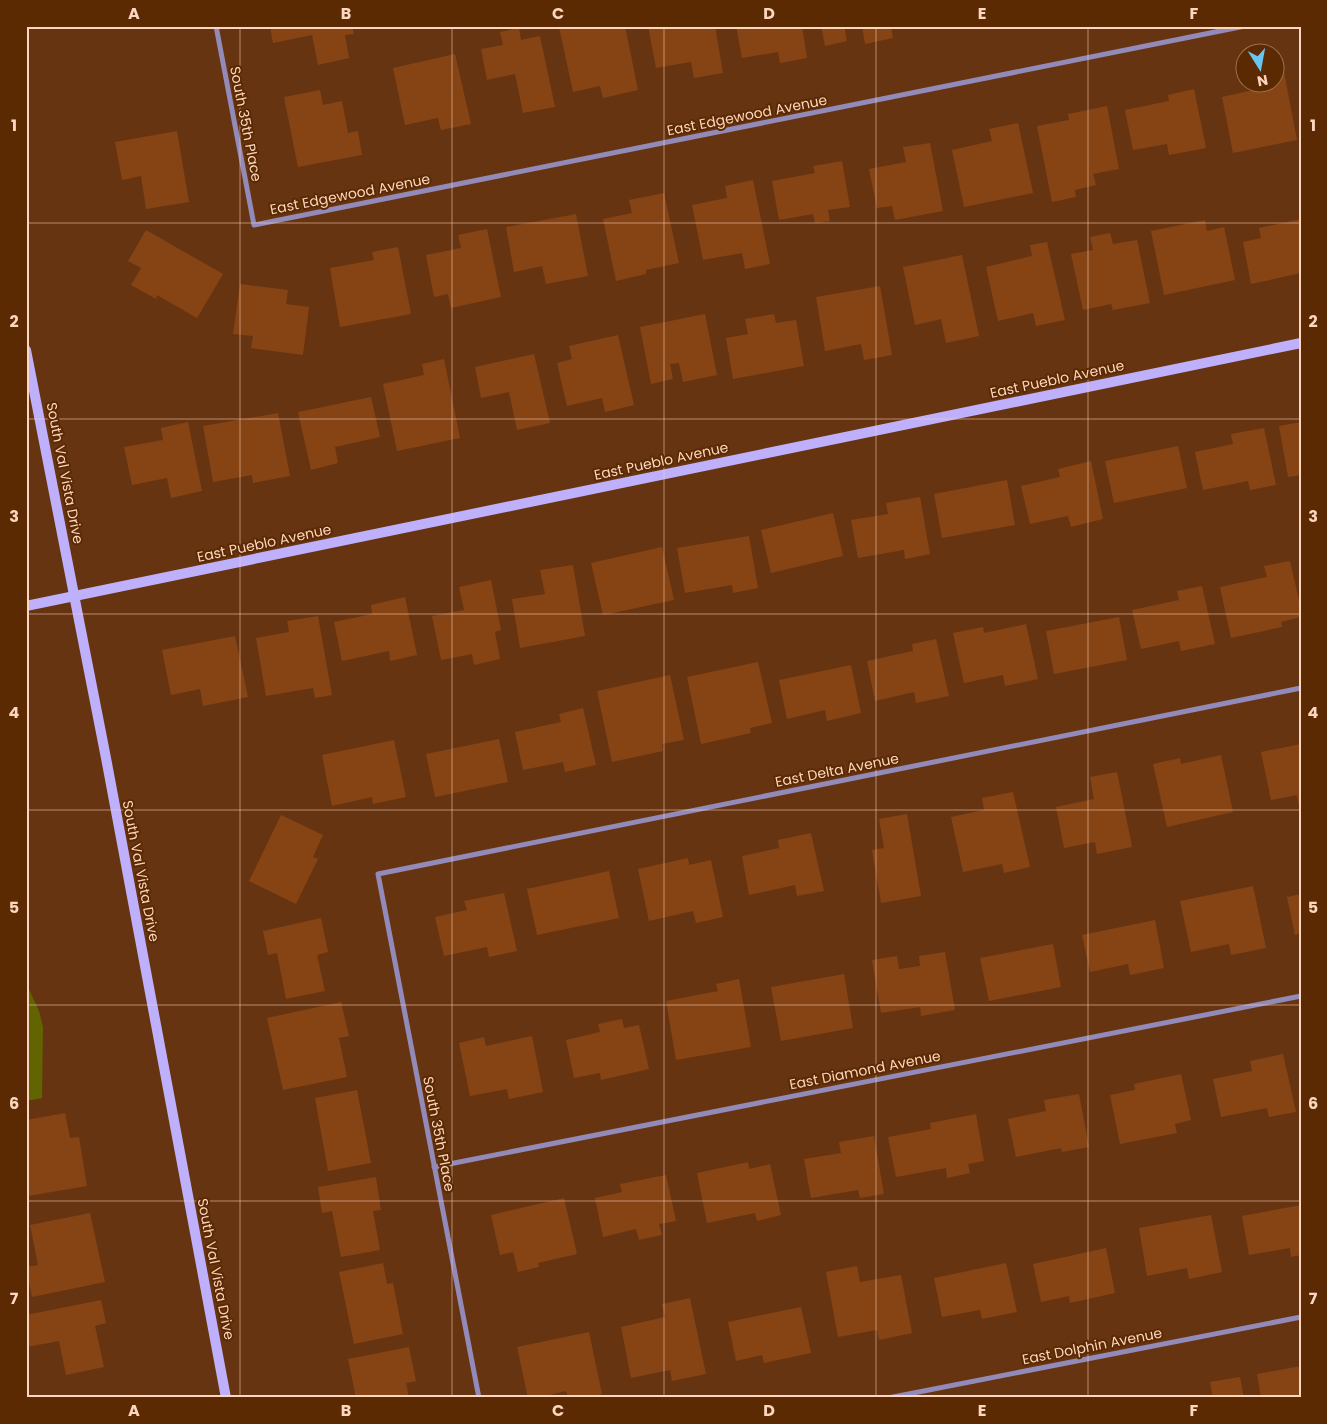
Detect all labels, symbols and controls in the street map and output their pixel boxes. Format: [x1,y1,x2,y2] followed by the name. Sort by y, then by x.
[128,2,140,25] text: A
[341,2,351,25] text: B
[552,2,564,25] text: C
[763,2,775,25] text: D
[978,2,986,25] text: E
[1190,2,1199,25] text: F
[1234,42,1284,92] north arrow
[225,65,267,184] street label: South 35th Place
[1255,70,1270,92] text: N
[665,90,829,140] street label: East Edgewood Avenue
[11,114,17,137] text: 1
[1310,114,1316,137] text: 1
[268,169,432,219] street label: East Edgewood Avenue
[9,310,19,333] text: 2
[1308,310,1318,333] text: 2
[988,355,1126,403] street label: East Pueblo Avenue
[41,401,89,546] street label: South Val Vista Drive
[592,437,730,485] street label: East Pueblo Avenue
[9,505,19,528] text: 3
[1308,505,1318,528] text: 3
[195,519,333,567] street label: East Pueblo Avenue
[9,701,20,724] text: 4
[1308,701,1319,724] text: 4
[773,748,901,792] street label: East Delta Avenue
[117,799,165,944] street label: South Val Vista Drive
[9,896,19,919] text: 5
[1308,896,1318,919] text: 5
[788,1045,943,1094] street label: East Diamond Avenue
[418,1075,460,1194] street label: South 35th Place
[9,1092,19,1115] text: 6
[1308,1092,1318,1115] text: 6
[192,1197,240,1342] street label: South Val Vista Drive
[10,1287,19,1310] text: 7
[1309,1287,1318,1310] text: 7
[1020,1323,1164,1369] street label: East Dolphin Avenue
[128,1399,140,1422] text: A
[341,1399,351,1422] text: B
[552,1399,564,1422] text: C
[763,1399,775,1422] text: D
[978,1399,986,1422] text: E
[1190,1399,1199,1422] text: F

